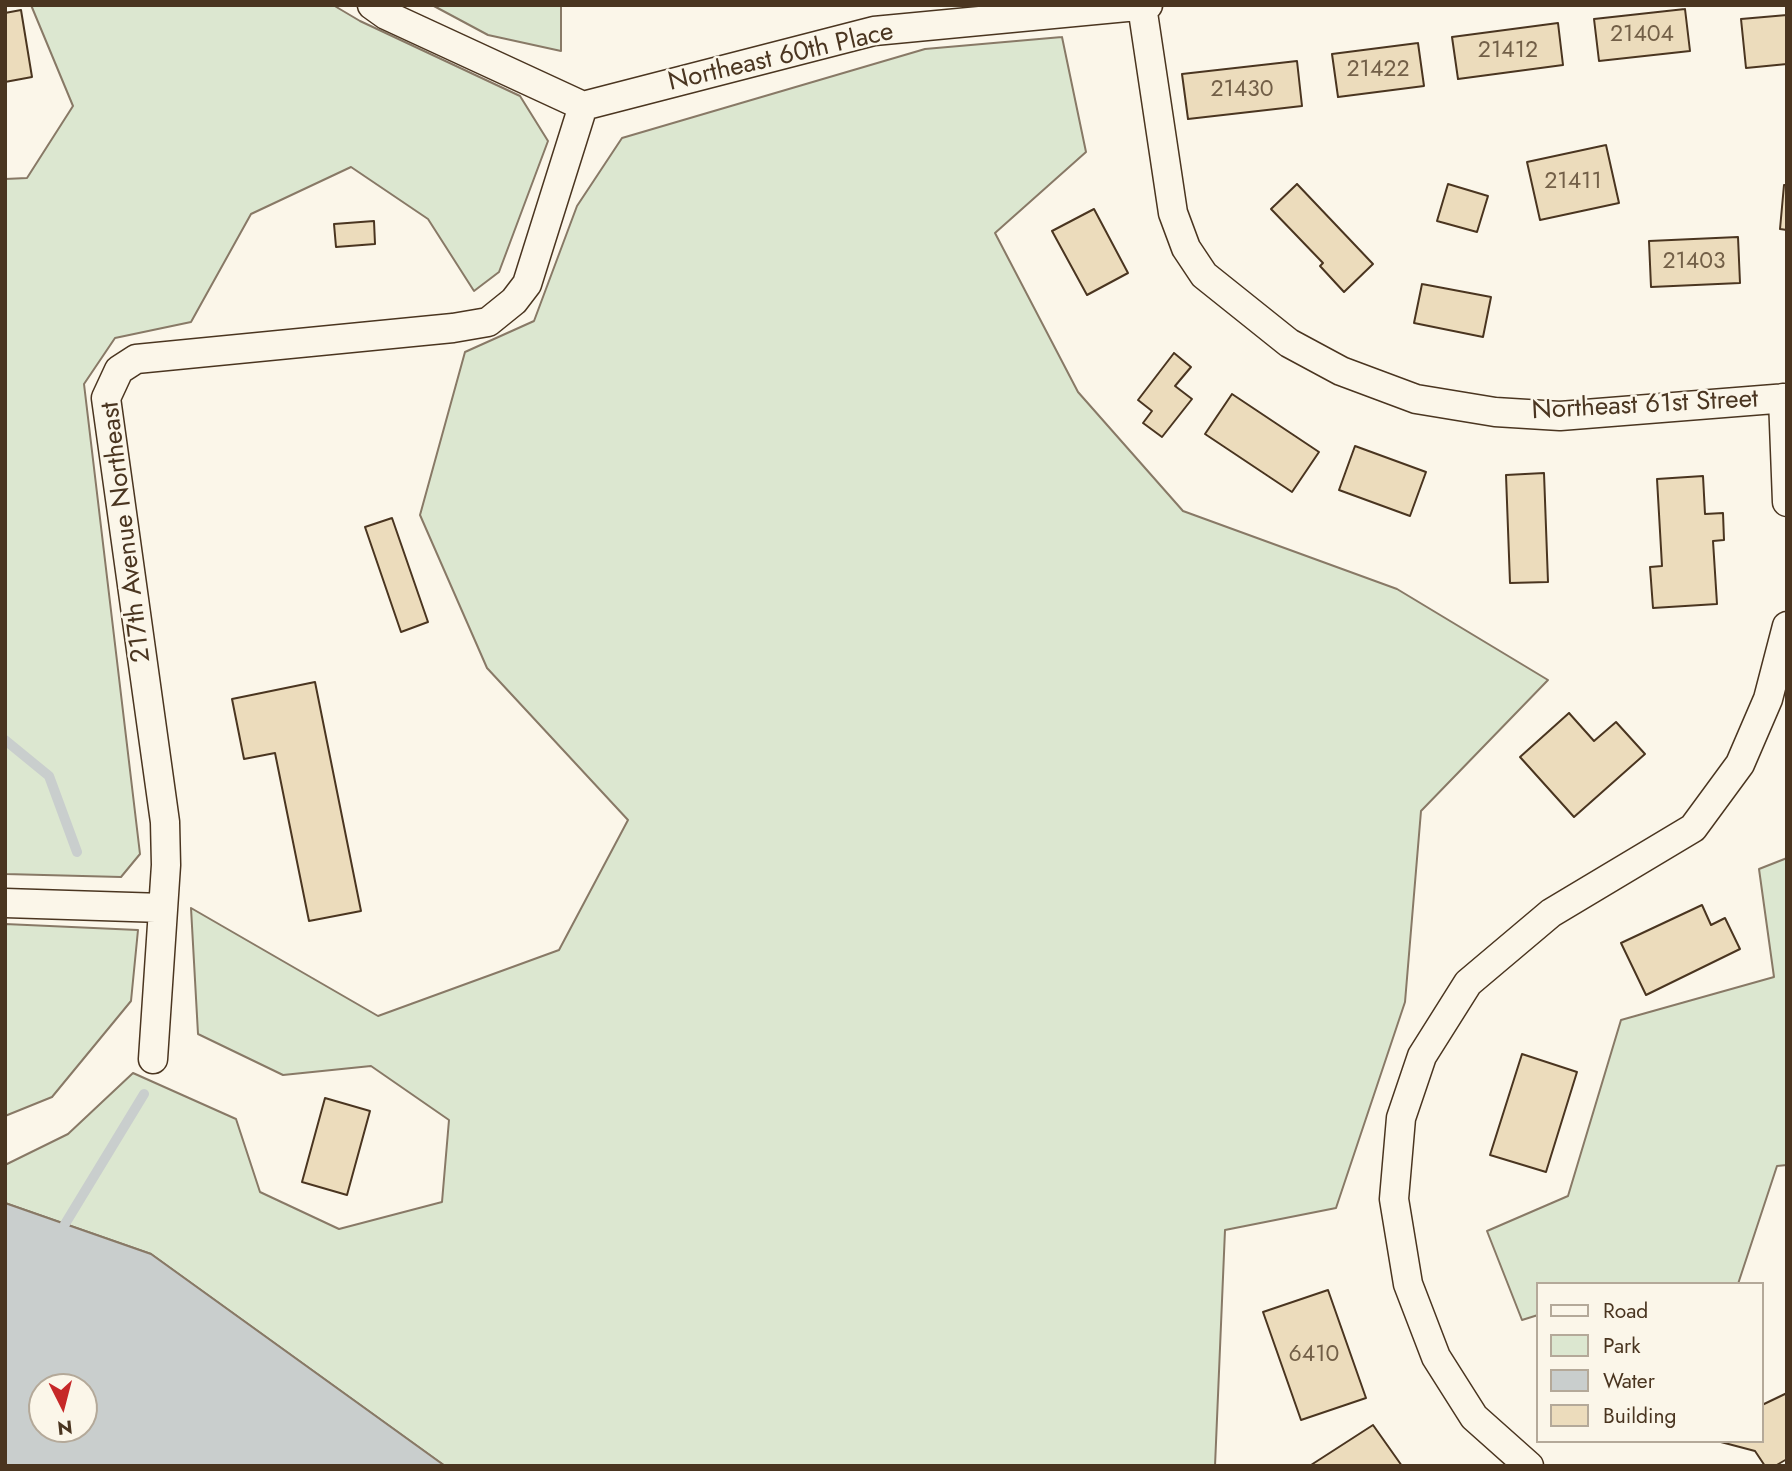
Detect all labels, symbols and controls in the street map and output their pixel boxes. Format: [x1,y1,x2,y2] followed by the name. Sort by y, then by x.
[665,17,897,99] street label: Northeast 60th Place
[1610,21,1674,49] house number: 21404
[1478,37,1538,65] house number: 21412
[1346,56,1410,84] house number: 21422
[1210,76,1274,104] house number: 21430
[1544,168,1602,196] house number: 21411
[1662,248,1726,276] house number: 21403
[1531,384,1759,428] street label: Northeast 61st Street
[96,400,158,664] street label: 217th Avenue Northeast
[1536,1282,1764,1443] legend
[1603,1296,1648,1326] text: Road
[1603,1331,1640,1361] text: Park
[1289,1341,1339,1369] house number: 6410
[1603,1366,1655,1396] text: Water
[28,1373,98,1443] north arrow
[1603,1401,1676,1431] text: Building
[56,1413,74,1442] text: N

